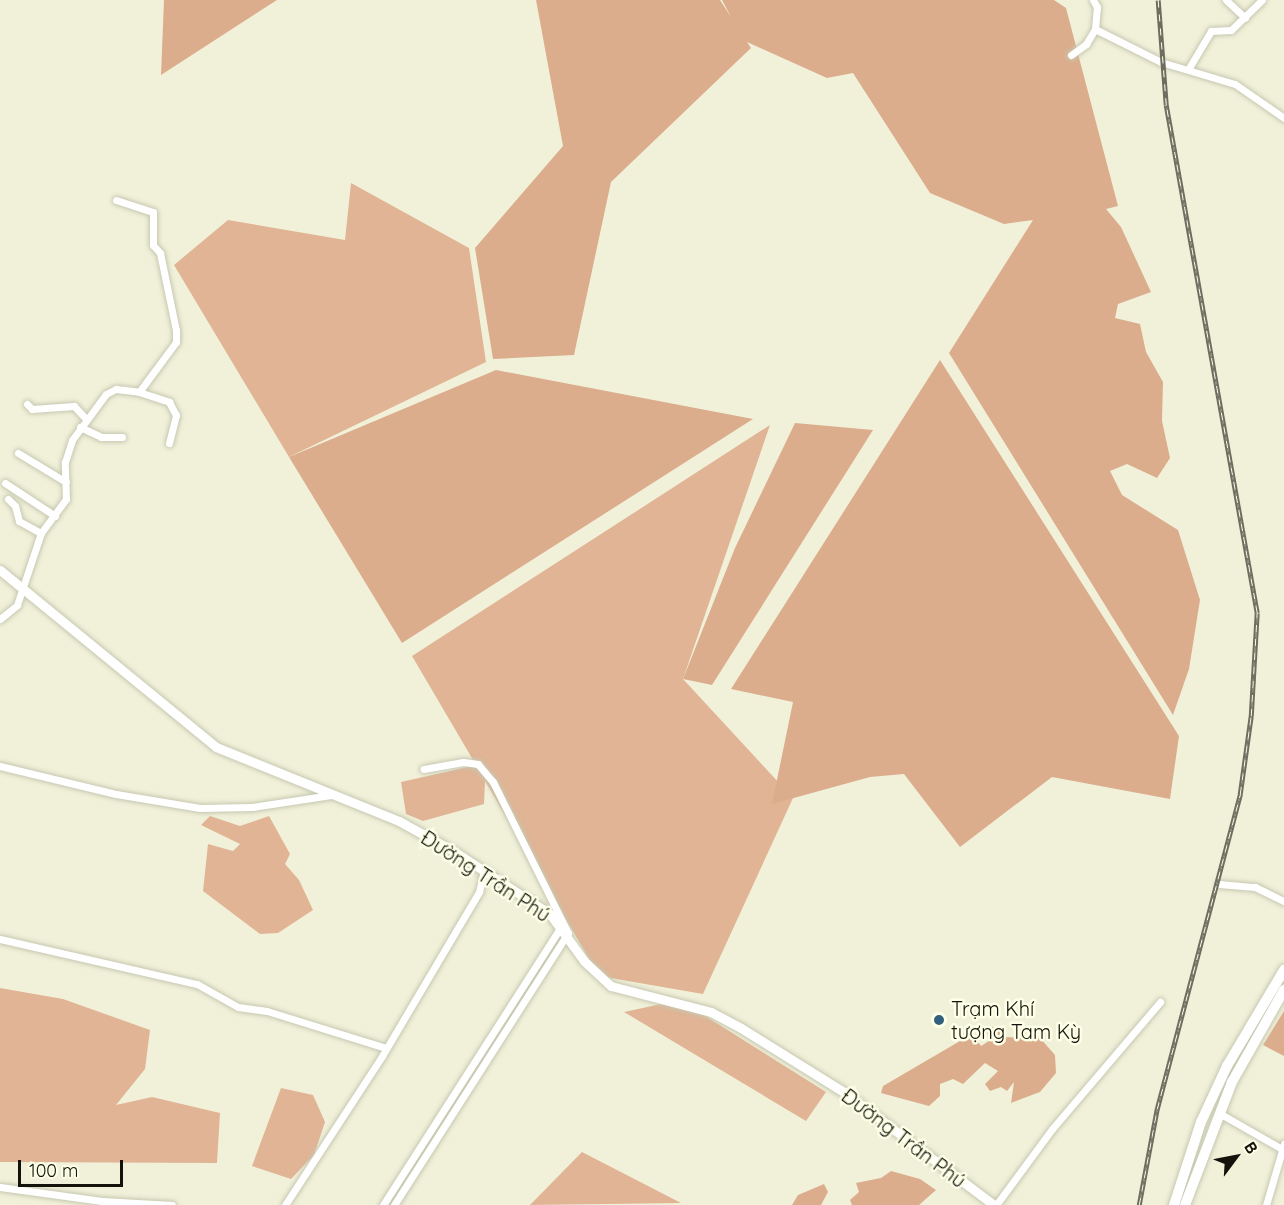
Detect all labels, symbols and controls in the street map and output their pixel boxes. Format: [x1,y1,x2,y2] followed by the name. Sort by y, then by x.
[417,825,555,927] street label: Đường Trần Phú
[951,996,1081,1043] place label: Trạm Khí tượng Tam Kỳ
[932,1013,946,1027] marker: Trạm Khí tượng Tam Kỳ
[837,1083,971,1193] street label: Đường Trần Phú
[1206,1127,1266,1187] north arrow
[1240,1138,1263,1157] text: B
[21,1148,126,1186] scale bar
[29,1159,78,1182] text: 100 m

